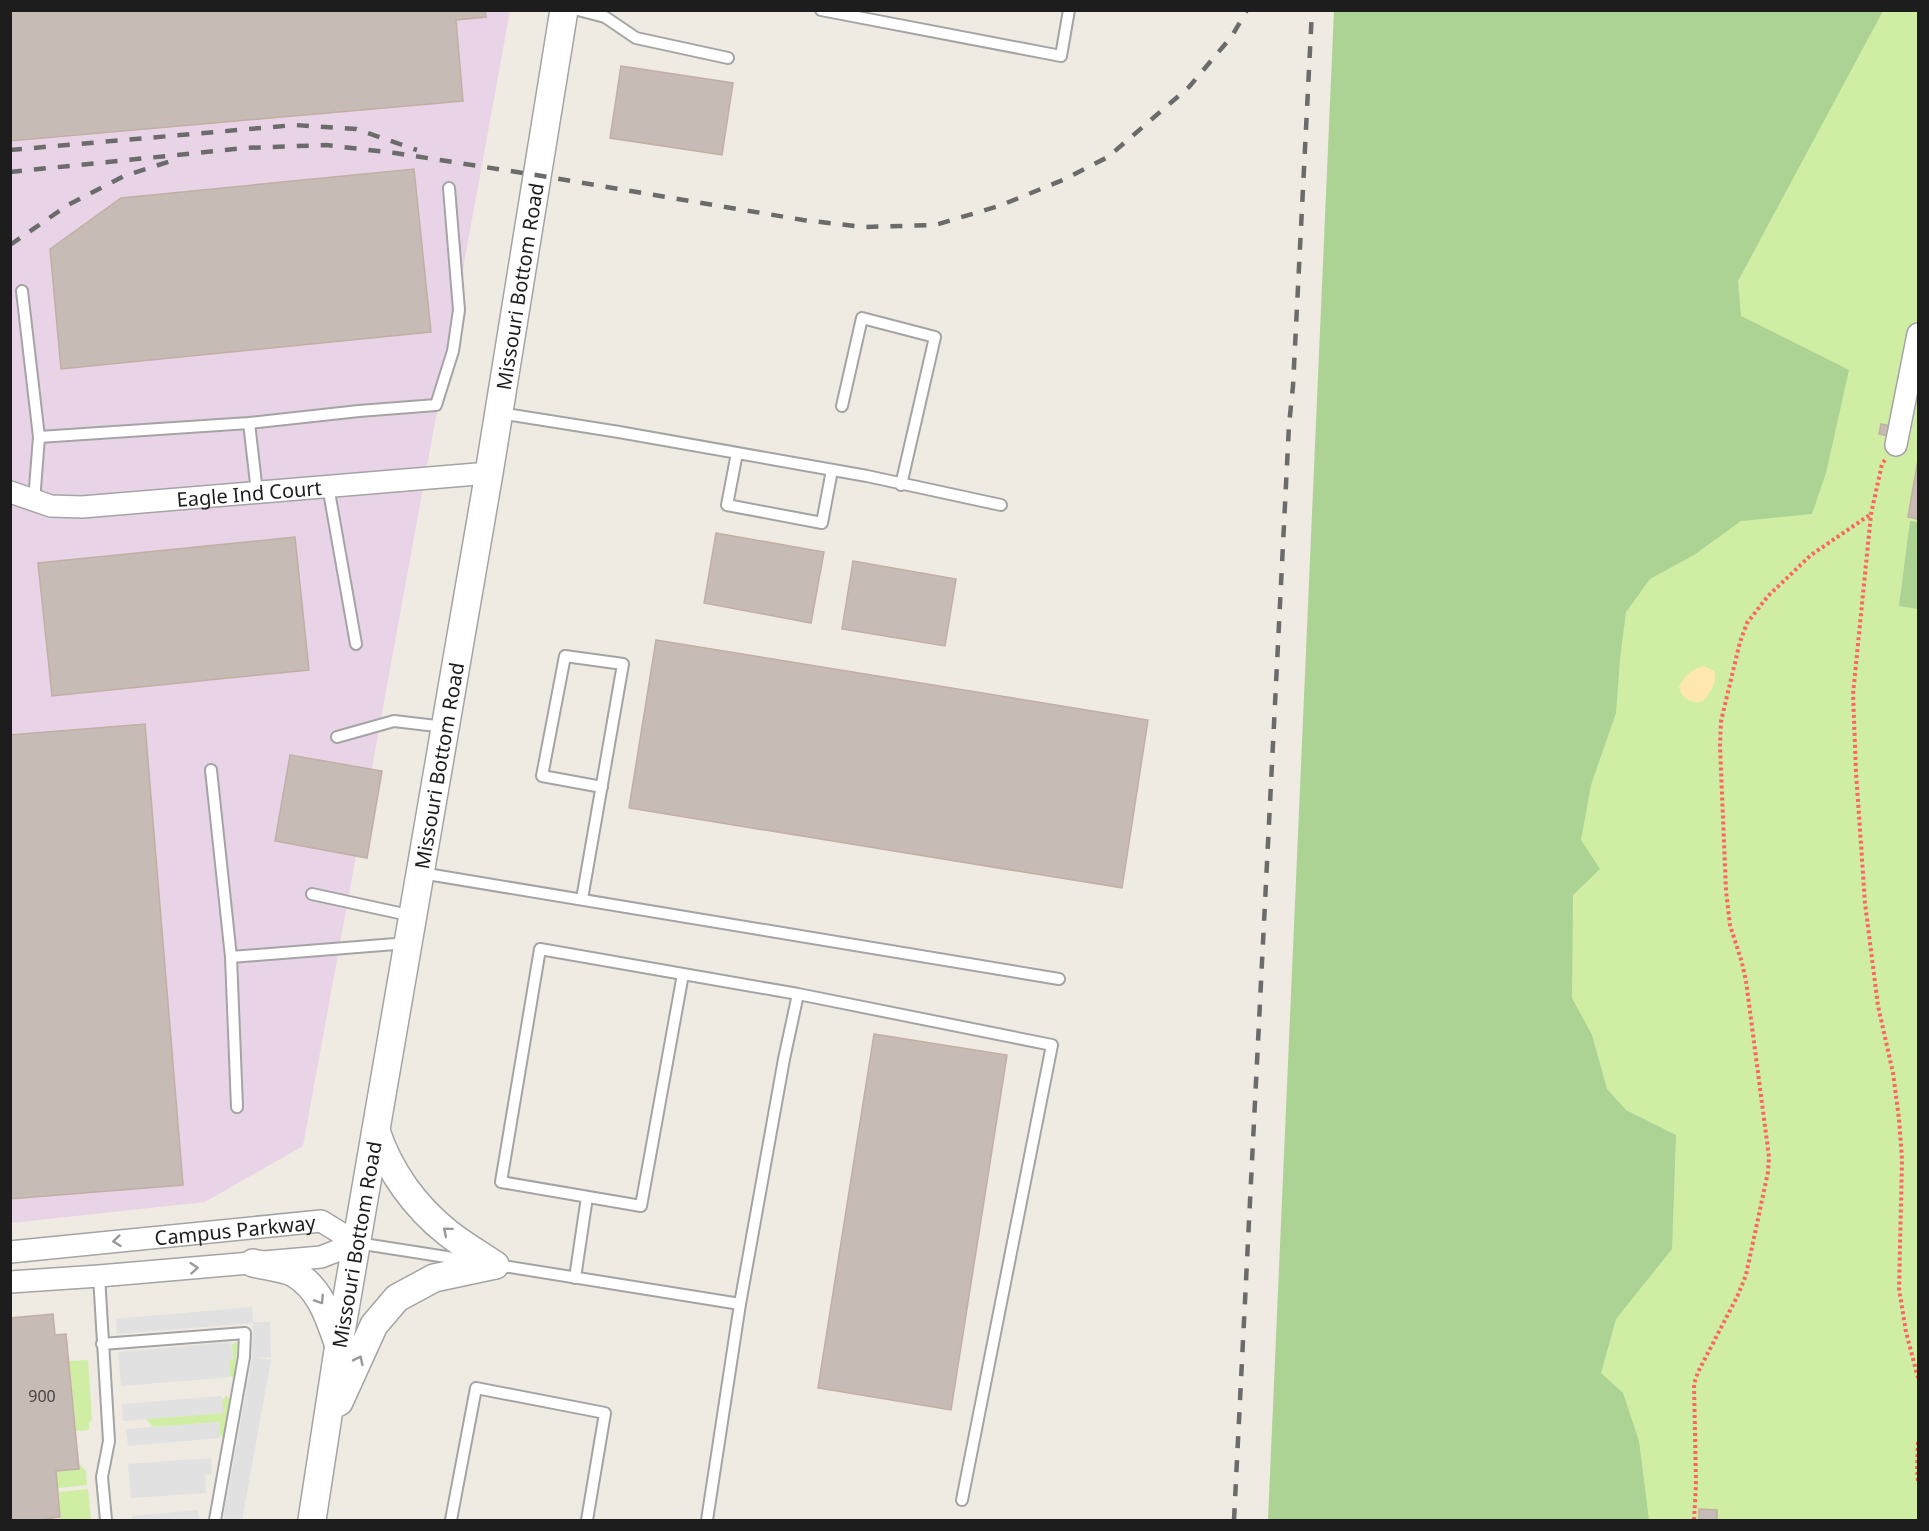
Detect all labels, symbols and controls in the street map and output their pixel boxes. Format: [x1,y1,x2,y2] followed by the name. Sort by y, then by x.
[489,181,549,392] street label: Missouri Bottom Road
[175,474,323,513] street label: Eagle Ind Court
[408,660,470,871] street label: Missouri Bottom Road
[325,1139,387,1350] street label: Missouri Bottom Road
[153,1208,317,1251] street label: Campus Parkway
[443,1228,454,1239] one-way arrow
[112,1234,121,1247] one-way arrow
[190,1262,199,1275] one-way arrow
[313,1293,324,1304] one-way arrow
[351,1356,363,1367] one-way arrow
[28,1385,56,1407] house number: 900

